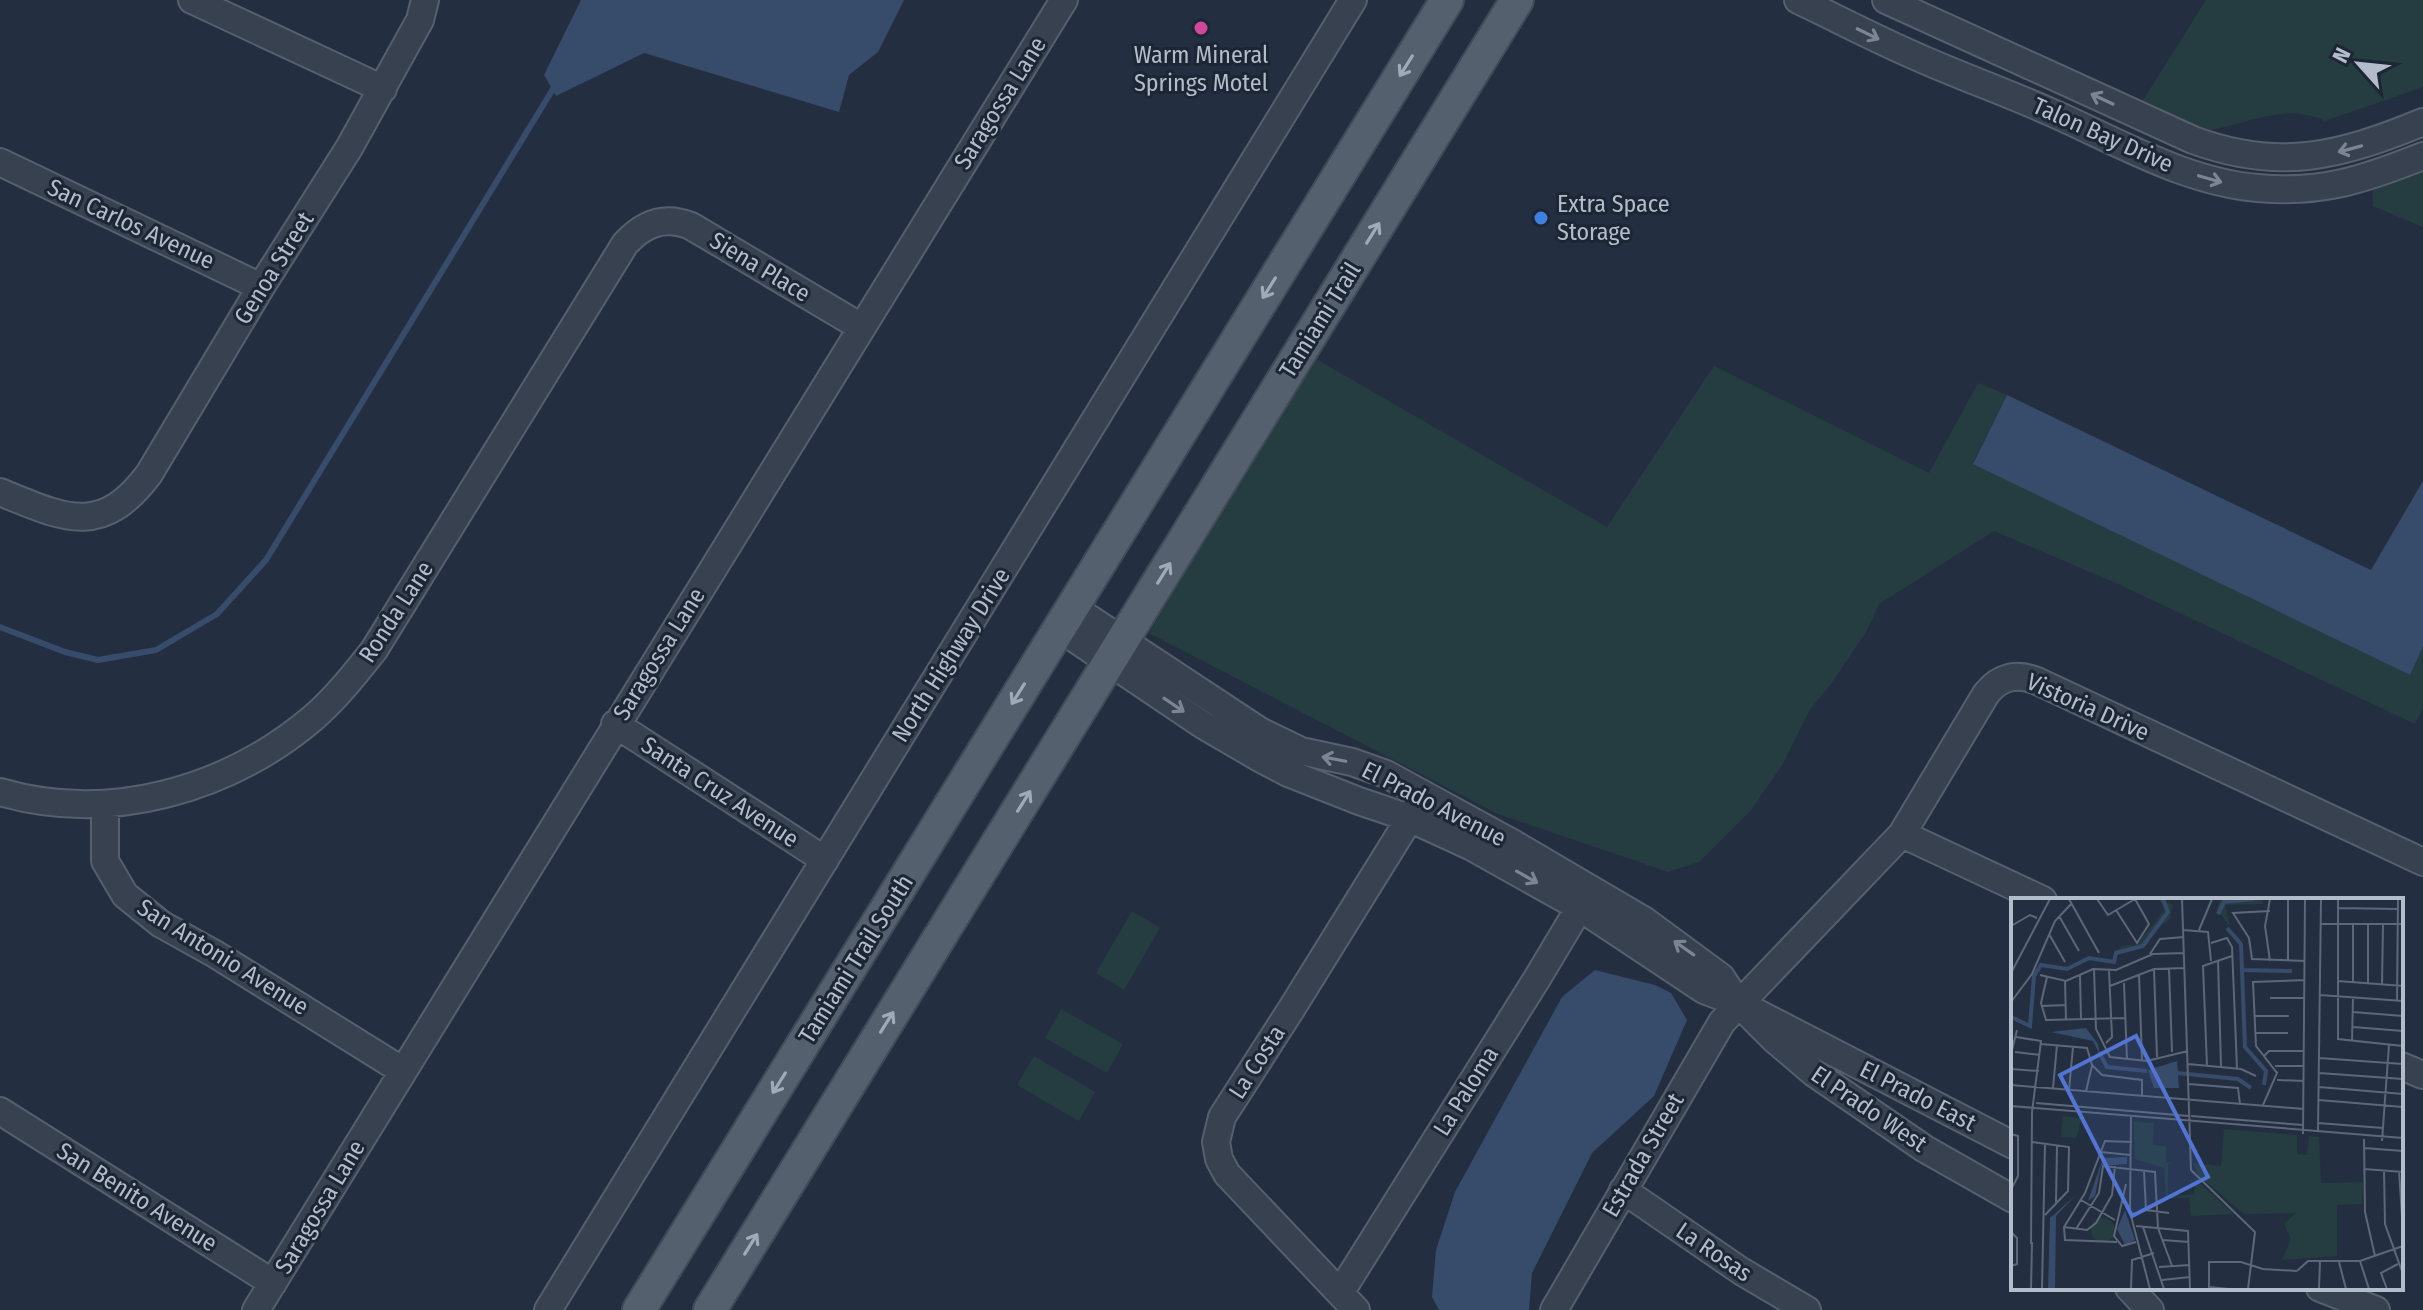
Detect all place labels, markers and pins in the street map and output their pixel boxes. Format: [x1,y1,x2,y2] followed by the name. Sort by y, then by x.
[1192,19,1210,37] marker: Warm Mineral Springs Motel
[1134,41,1268,97] place label: Warm Mineral Springs Motel
[1557,190,1670,246] place label: Extra Space Storage
[1532,209,1550,227] marker: Extra Space Storage

